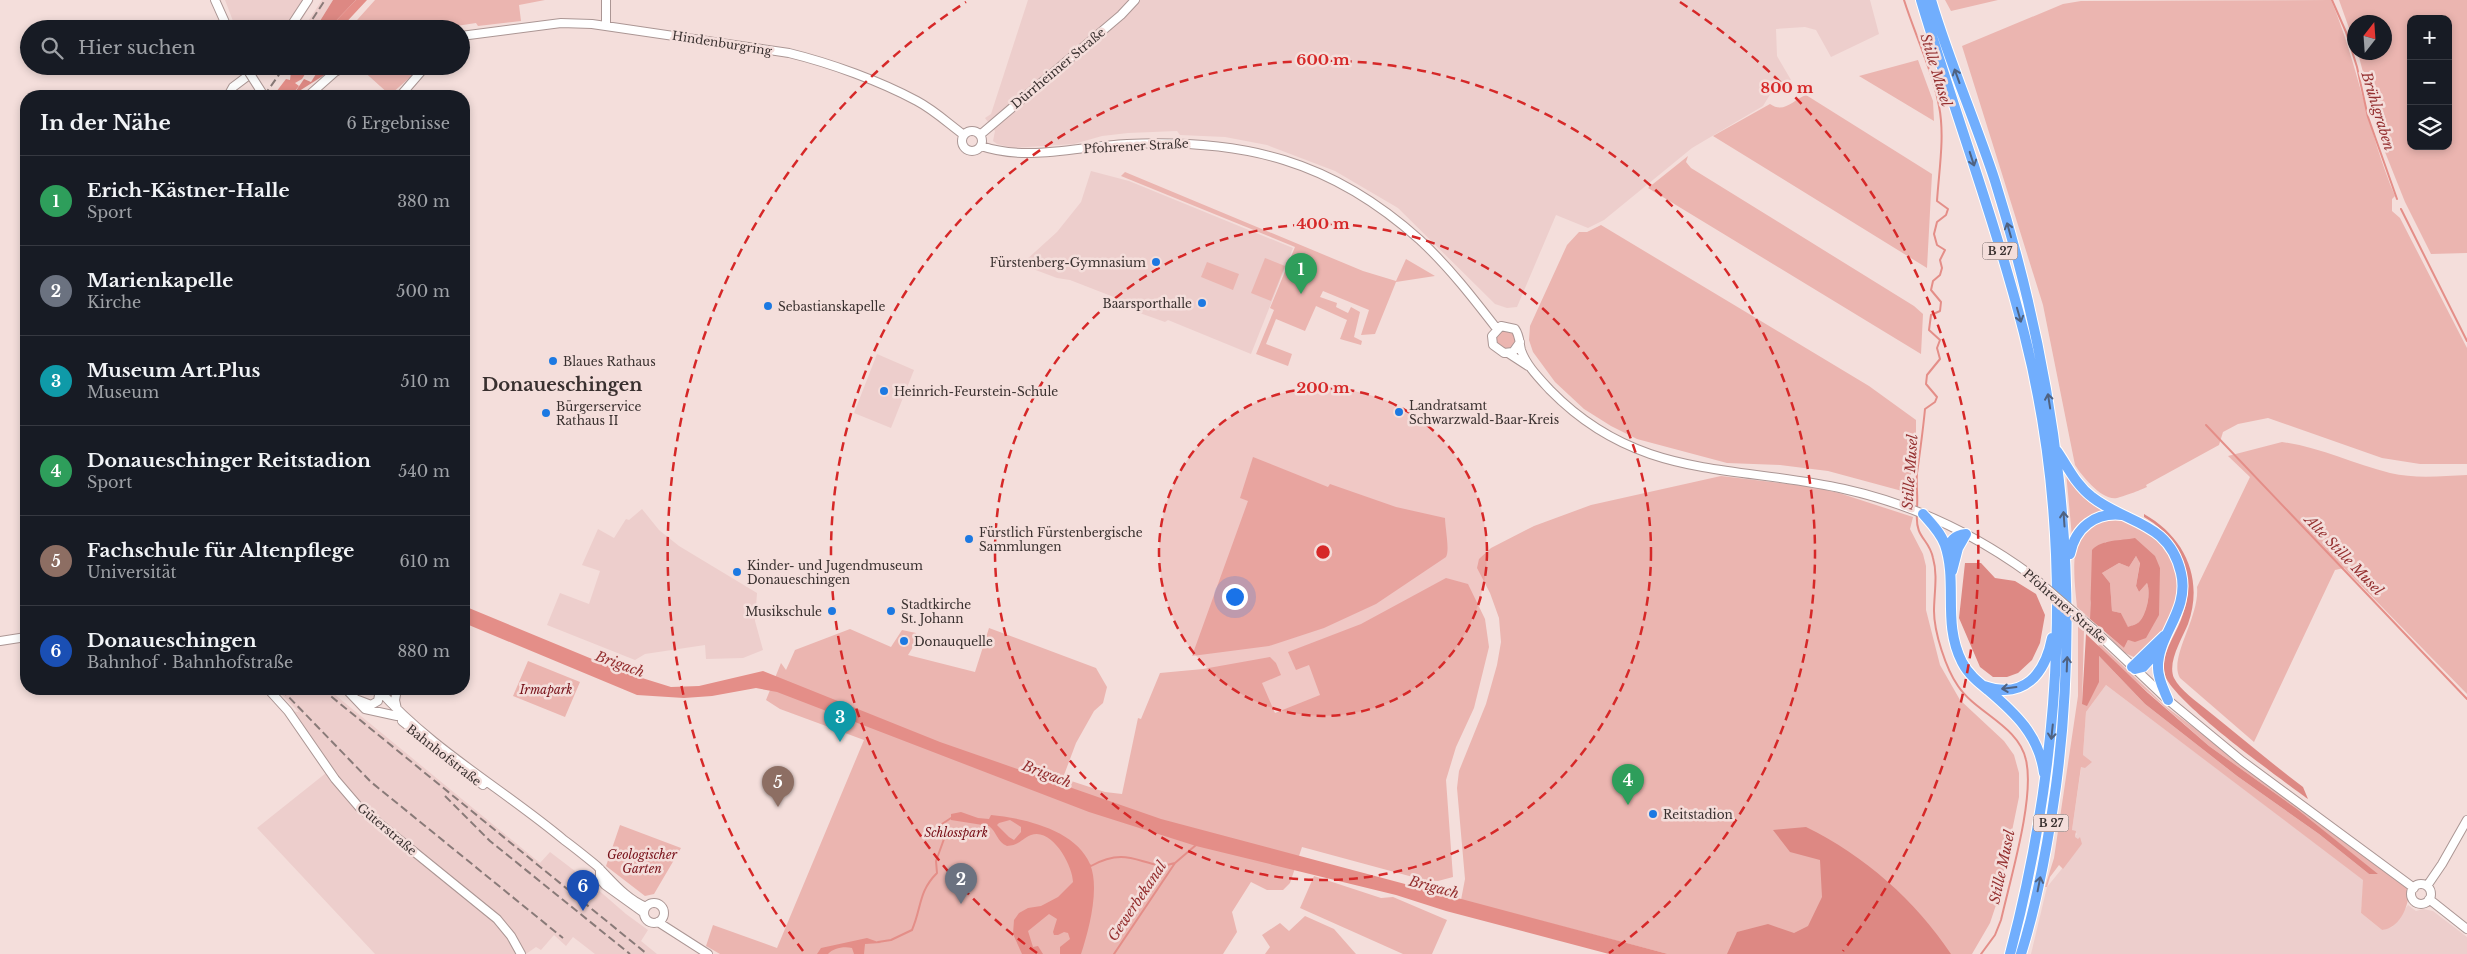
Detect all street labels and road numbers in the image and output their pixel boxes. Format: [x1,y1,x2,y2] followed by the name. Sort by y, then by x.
[1008,24,1108,112] street label: Dürrheimer Straße
[671,28,774,58] street label: Hindenburgring
[1083,136,1189,156] street label: Pfohrener Straße
[1982,242,2018,260] road number: B 27
[2020,566,2110,646] street label: Pfohrener Straße
[404,721,485,789] street label: Bahnhofstraße
[354,800,420,858] street label: Güterstraße
[2034,814,2068,831] road number: B 27

